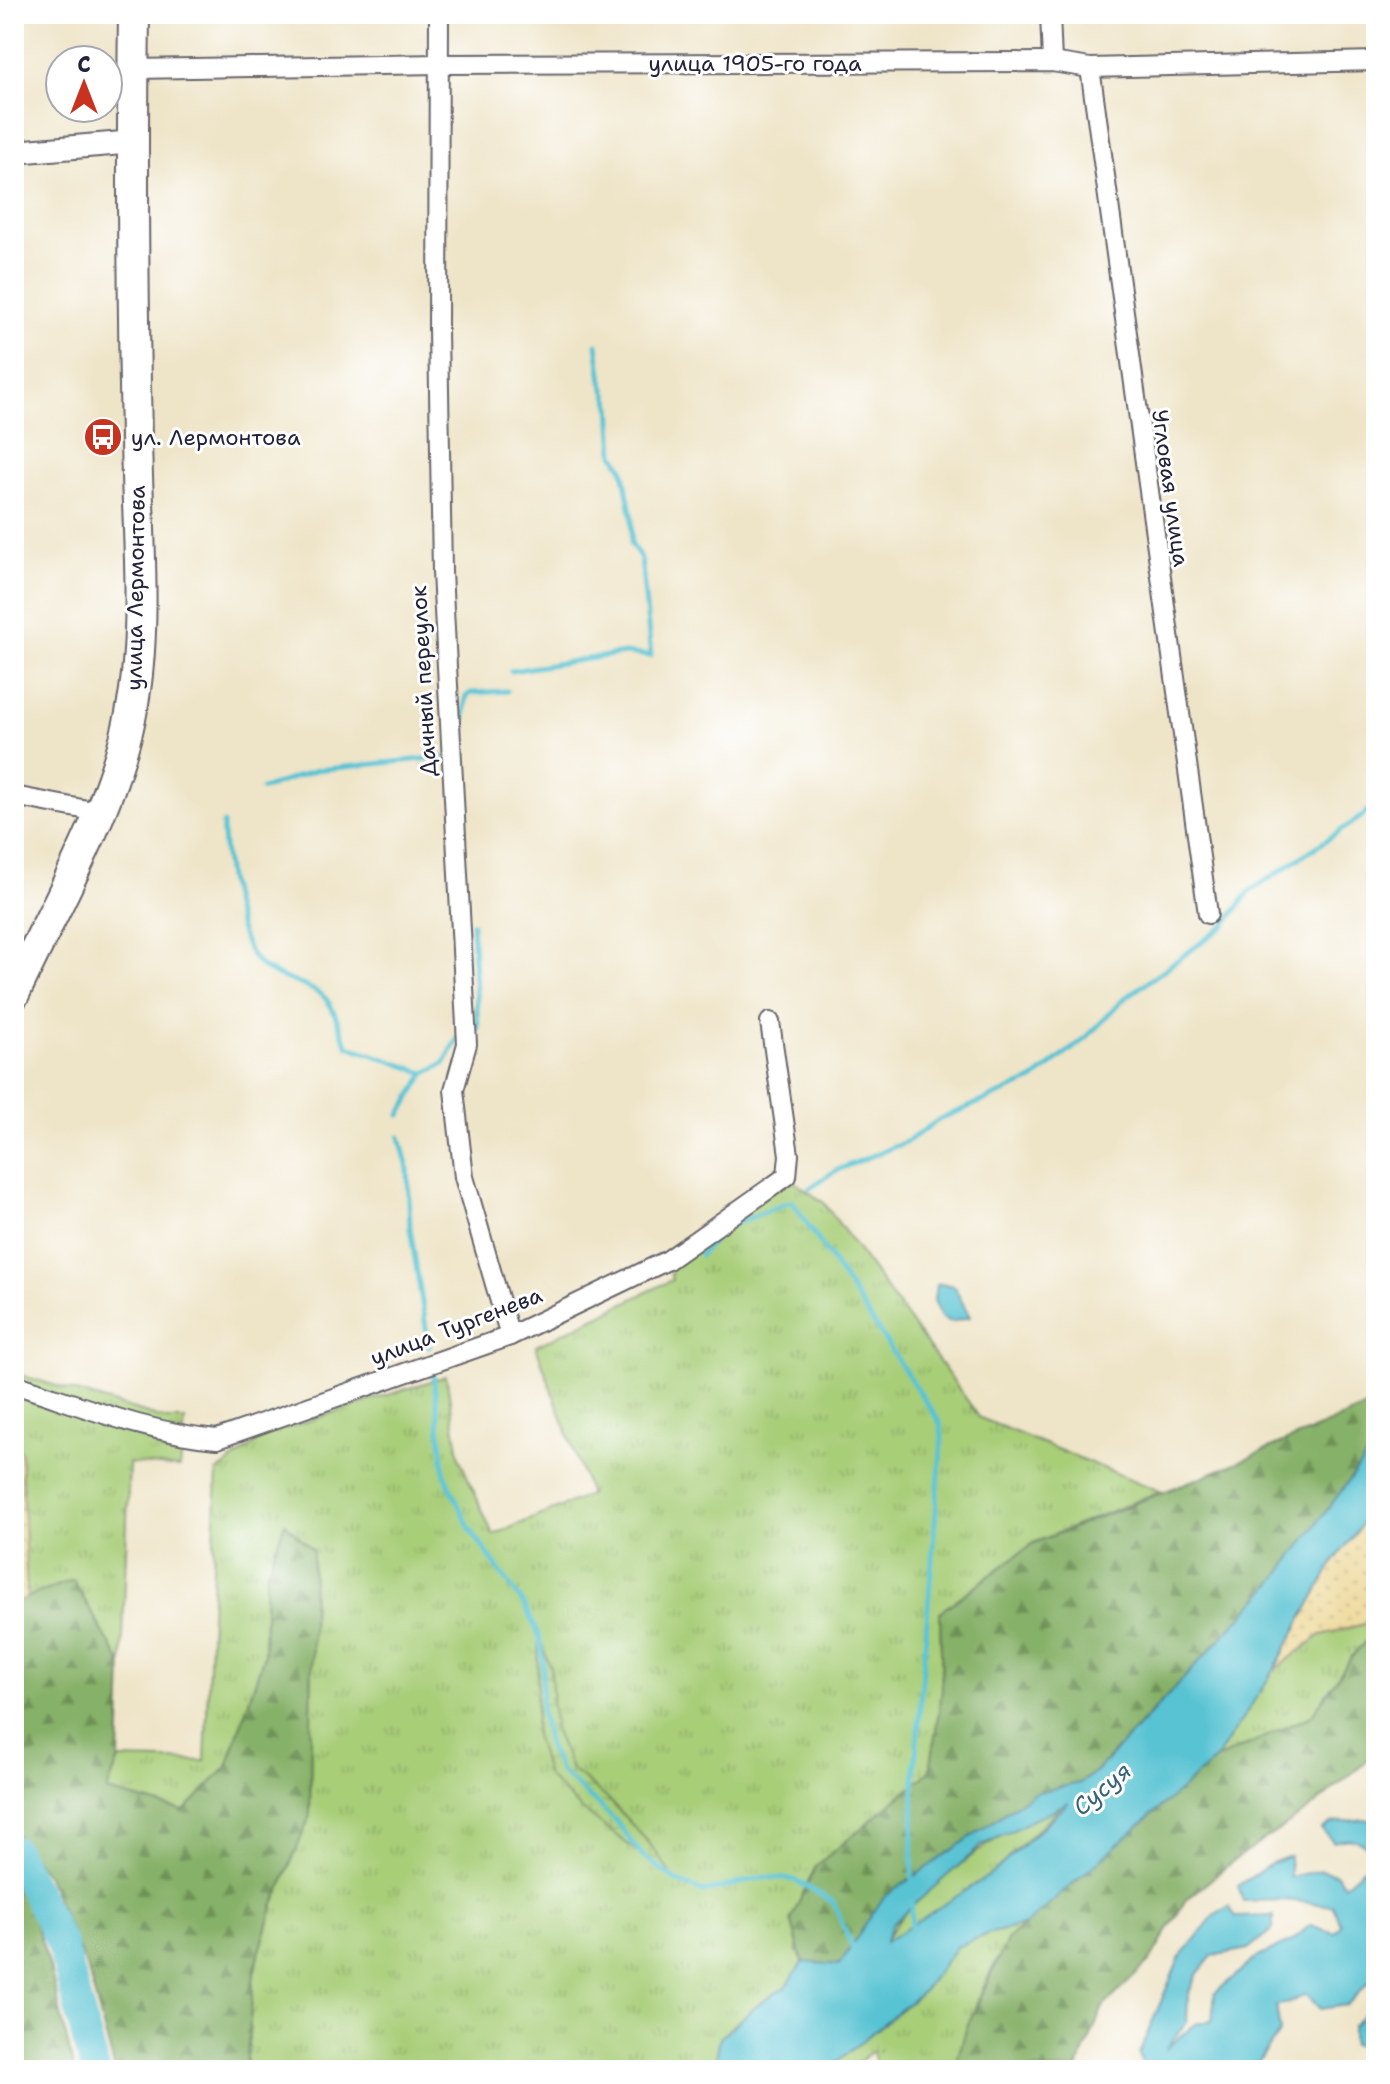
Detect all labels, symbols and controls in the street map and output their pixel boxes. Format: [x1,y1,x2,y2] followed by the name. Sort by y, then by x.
[44,44,124,124] north arrow
[648,49,862,78] street label: улица 1905-го года
[77,50,91,79] text: С
[1145,408,1196,569] street label: Угловая улица
[82,416,124,458] bus stop icon: ул. Лермонтова
[131,423,301,452] place label: ул. Лермонтова
[119,485,152,691] street label: улица Лермонтова
[404,584,443,777] street label: Дачный переулок
[366,1280,547,1373] street label: улица Тургенева
[1066,1755,1138,1823] water label: Сусуя

